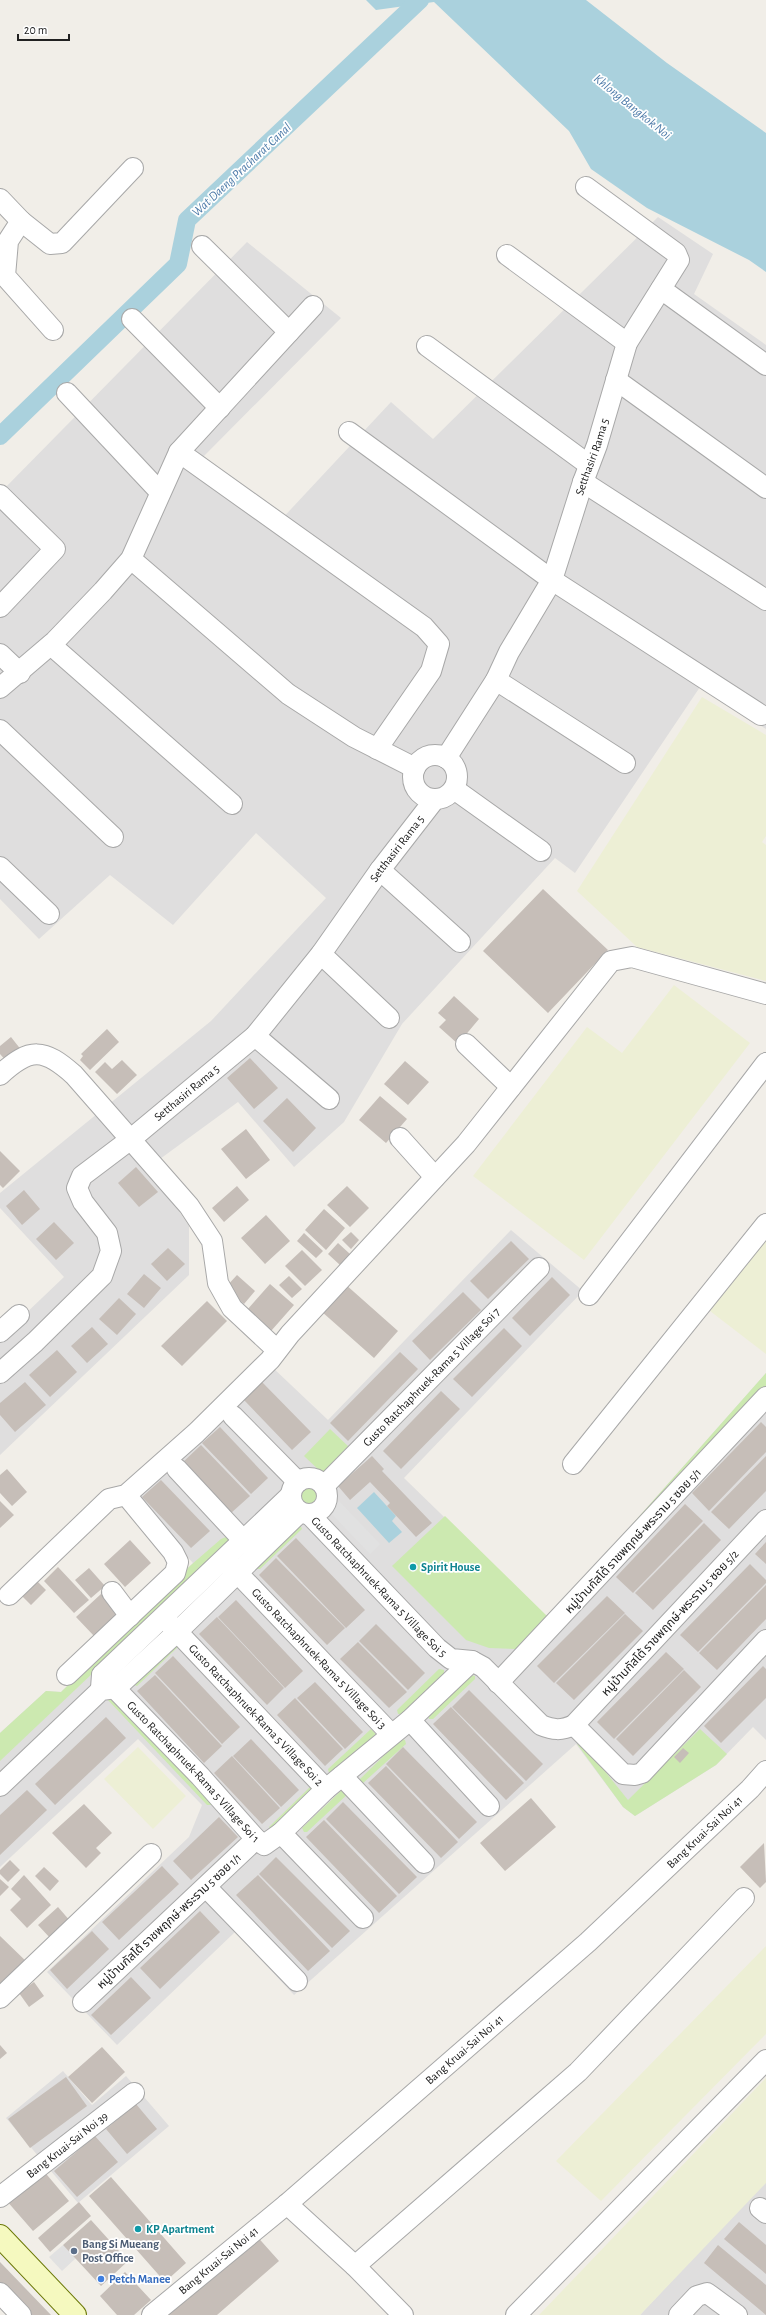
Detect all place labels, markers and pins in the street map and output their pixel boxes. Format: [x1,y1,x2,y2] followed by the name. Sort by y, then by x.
[421,1561,480,1573] place label: Spirit House
[408,1562,418,1572] marker: Spirit House
[146,2223,214,2235] place label: KP Apartment
[133,2224,143,2234] marker: KP Apartment
[82,2238,160,2264] place label: Bang Si Mueang Post Office
[69,2246,79,2256] marker: Bang Si Mueang Post Office
[109,2273,171,2285] place label: Petch Manee
[96,2274,106,2284] marker: Petch Manee

